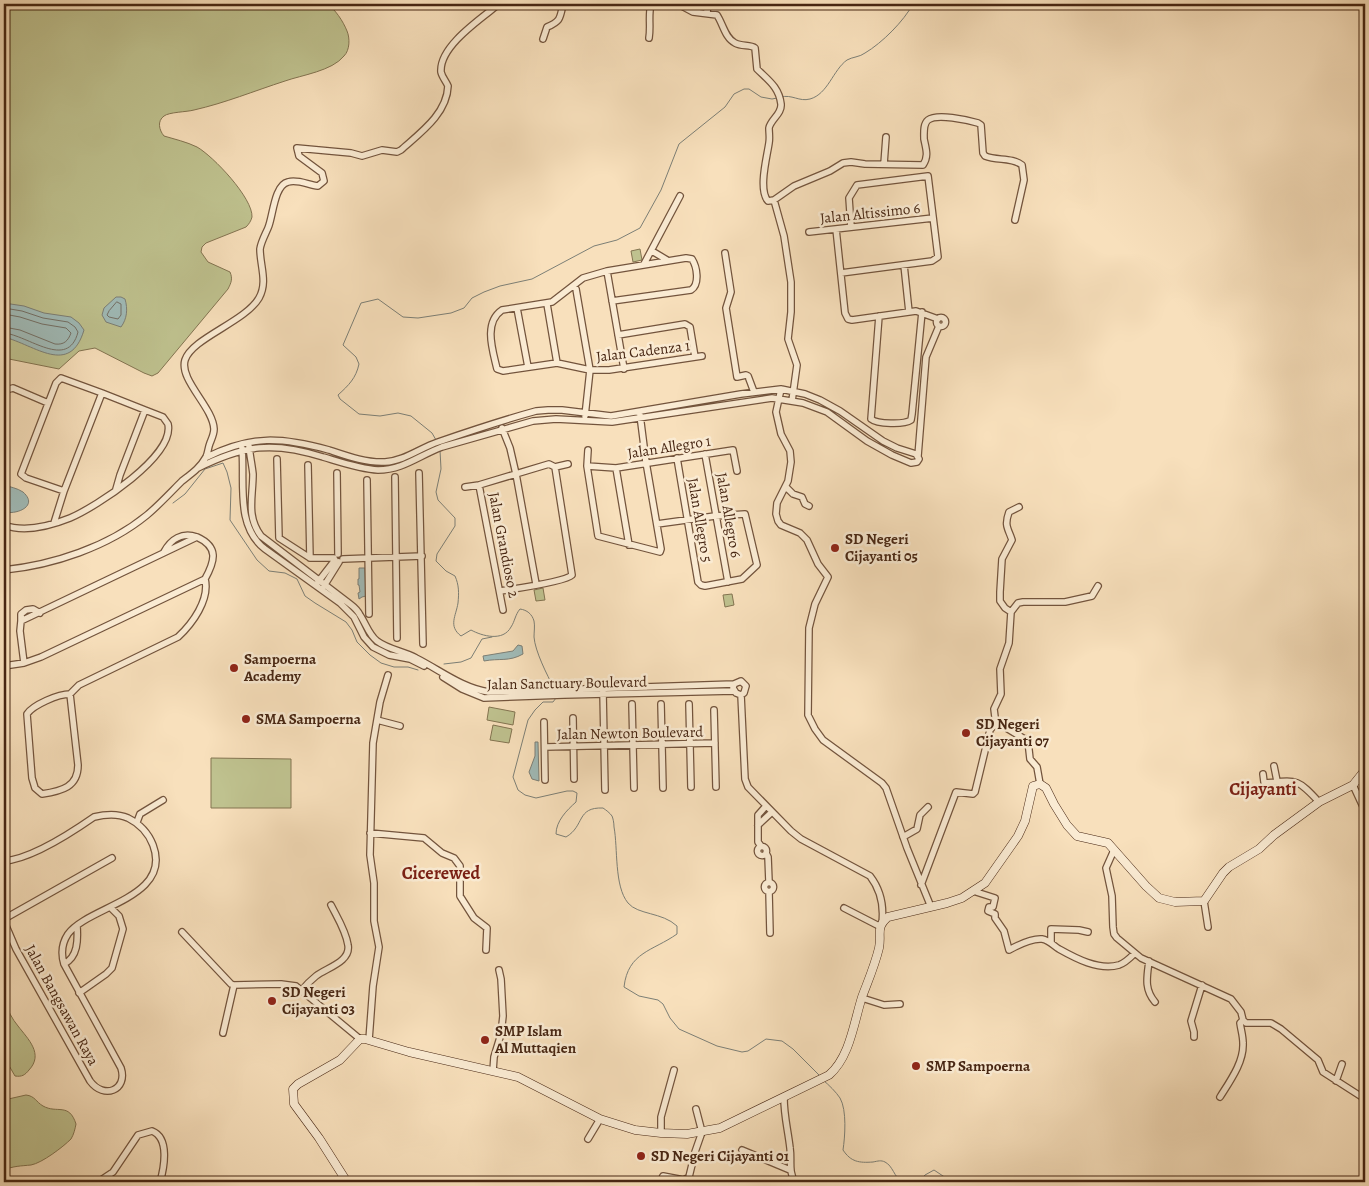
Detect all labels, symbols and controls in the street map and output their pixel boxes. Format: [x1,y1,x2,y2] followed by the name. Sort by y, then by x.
[819,198,921,228] street label: Jalan Altissimo 6
[595,335,691,367] street label: Jalan Cadenza 1
[626,431,712,463] street label: Jalan Allegro 1
[712,471,746,559] street label: Jalan Allegro 6
[683,476,717,564] street label: Jalan Allegro 5
[484,490,524,600] street label: Jalan Grandioso 2
[845,529,918,566] place label: SD Negeri Cijayanti 05
[829,542,841,554] marker: SD Negeri Cijayanti 05
[243,649,317,686] place label: Sampoerna Academy
[228,662,240,674] marker: Sampoerna Academy
[487,672,648,694] street label: Jalan Sanctuary Boulevard
[256,709,362,729] place label: SMA Sampoerna
[240,713,252,725] marker: SMA Sampoerna
[976,714,1049,751] place label: SD Negeri Cijayanti 07
[557,722,704,744] street label: Jalan Newton Boulevard
[960,727,972,739] marker: SD Negeri Cijayanti 07
[1229,777,1297,801] district label: Cijayanti
[402,861,481,885] district label: Cicerewed
[20,941,104,1069] street label: Jalan Bangsawan Raya
[282,982,355,1019] place label: SD Negeri Cijayanti 03
[266,995,278,1007] marker: SD Negeri Cijayanti 03
[494,1021,577,1058] place label: SMP Islam Al Muttaqien
[479,1034,491,1046] marker: SMP Islam Al Muttaqien
[926,1056,1031,1076] place label: SMP Sampoerna
[910,1060,922,1072] marker: SMP Sampoerna
[651,1146,790,1166] place label: SD Negeri Cijayanti 01
[635,1150,647,1162] marker: SD Negeri Cijayanti 01

